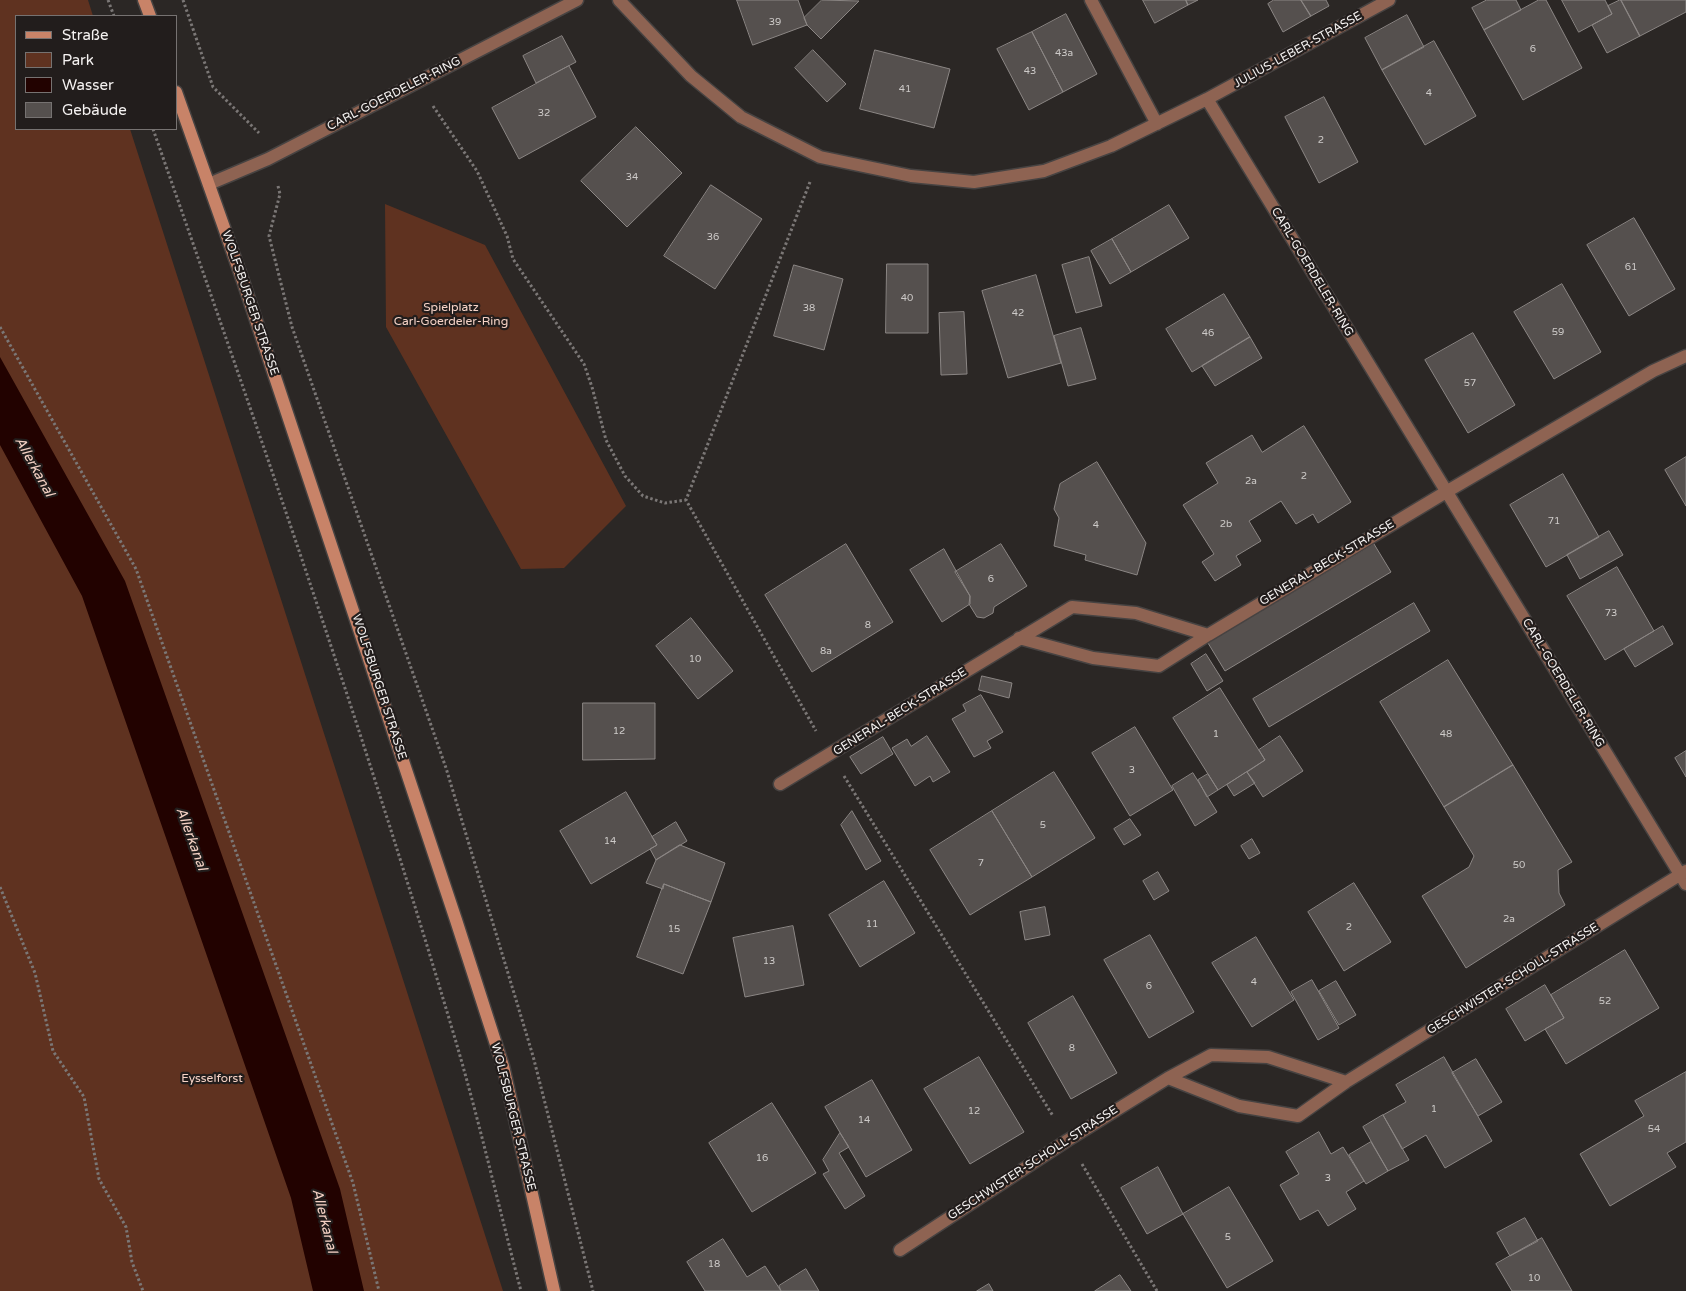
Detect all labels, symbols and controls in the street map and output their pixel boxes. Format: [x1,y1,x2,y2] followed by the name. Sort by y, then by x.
[1231,9,1365,91] street label: JULIUS-LEBER-STRASSE
[15,15,178,130] legend
[769,16,781,28] house number: 39
[62,26,108,44] text: Straße
[1530,43,1536,55] house number: 6
[1055,47,1073,59] house number: 43a
[62,51,94,69] text: Park
[325,54,463,134] street label: CARL-GOERDELER-RING
[1024,65,1036,77] house number: 43
[62,76,114,94] text: Wasser
[899,83,911,95] house number: 41
[1426,87,1432,99] house number: 4
[62,101,127,119] text: Gebäude
[538,107,550,119] house number: 32
[1318,134,1324,146] house number: 2
[626,171,638,183] house number: 34
[1268,205,1356,339] street label: CARL-GOERDELER-RING
[218,229,282,377] street label: WOLFSBURGER STRASSE
[707,231,719,243] house number: 36
[1625,261,1637,273] house number: 61
[901,292,913,304] house number: 40
[394,301,508,329] park label: Spielplatz Carl-Goerdeler-Ring
[803,302,815,314] house number: 38
[1012,307,1024,319] house number: 42
[1552,326,1564,338] house number: 59
[1202,327,1214,339] house number: 46
[1464,377,1476,389] house number: 57
[11,434,57,500] water label: Allerkanal
[1301,470,1307,482] house number: 2
[1245,475,1257,487] house number: 2a
[1548,515,1560,527] house number: 71
[1257,517,1397,609] street label: GENERAL-BECK-STRASSE
[1220,518,1232,530] house number: 2b
[1093,519,1099,531] house number: 4
[988,573,994,585] house number: 6
[1605,607,1617,619] house number: 73
[349,612,409,762] street label: WOLFSBURGER STRASSE
[1519,616,1607,750] street label: CARL-GOERDELER-RING
[865,619,871,631] house number: 8
[820,645,832,657] house number: 8a
[689,653,701,665] house number: 10
[831,665,969,759] street label: GENERAL-BECK-STRASSE
[613,725,625,737] house number: 12
[1213,728,1219,740] house number: 1
[1440,728,1452,740] house number: 48
[1129,764,1135,776] house number: 3
[172,805,210,873] water label: Allerkanal
[1040,819,1046,831] house number: 5
[604,835,616,847] house number: 14
[978,857,984,869] house number: 7
[1513,859,1525,871] house number: 50
[1503,913,1515,925] house number: 2a
[866,918,878,930] house number: 11
[1425,920,1601,1038] street label: GESCHWISTER-SCHOLL-STRASSE
[1346,921,1352,933] house number: 2
[668,923,680,935] house number: 15
[763,955,775,967] house number: 13
[1251,976,1257,988] house number: 4
[1146,980,1152,992] house number: 6
[1599,995,1611,1007] house number: 52
[488,1042,538,1192] street label: WOLFSBURGER STRASSE
[1069,1042,1075,1054] house number: 8
[181,1072,243,1086] park label: Eysselforst
[945,1103,1121,1223] street label: GESCHWISTER-SCHOLL-STRASSE
[1431,1103,1437,1115] house number: 1
[968,1105,980,1117] house number: 12
[858,1114,870,1126] house number: 14
[1648,1123,1660,1135] house number: 54
[756,1152,768,1164] house number: 16
[1325,1172,1331,1184] house number: 3
[308,1187,340,1255] water label: Allerkanal
[1225,1231,1231,1243] house number: 5
[708,1258,720,1270] house number: 18
[1528,1272,1540,1284] house number: 10

